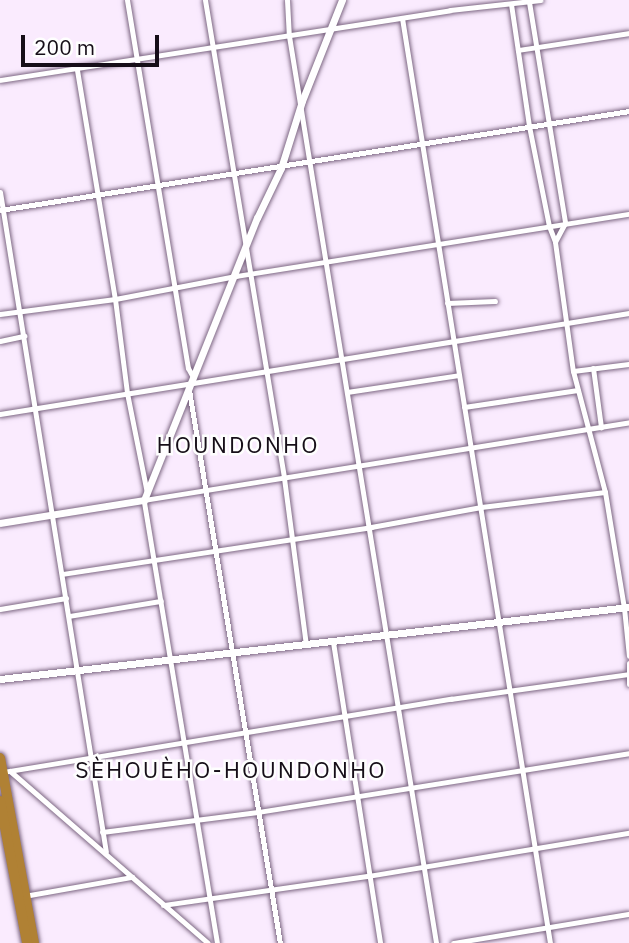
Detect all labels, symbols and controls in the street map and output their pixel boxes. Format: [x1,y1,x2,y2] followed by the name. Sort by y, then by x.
[24,21,163,65] scale bar
[34,33,95,61] text: 200 m
[158,430,318,458] district label: HOUNDONHO
[78,755,384,783] district label: SÈHOUÈHO-HOUNDONHO

